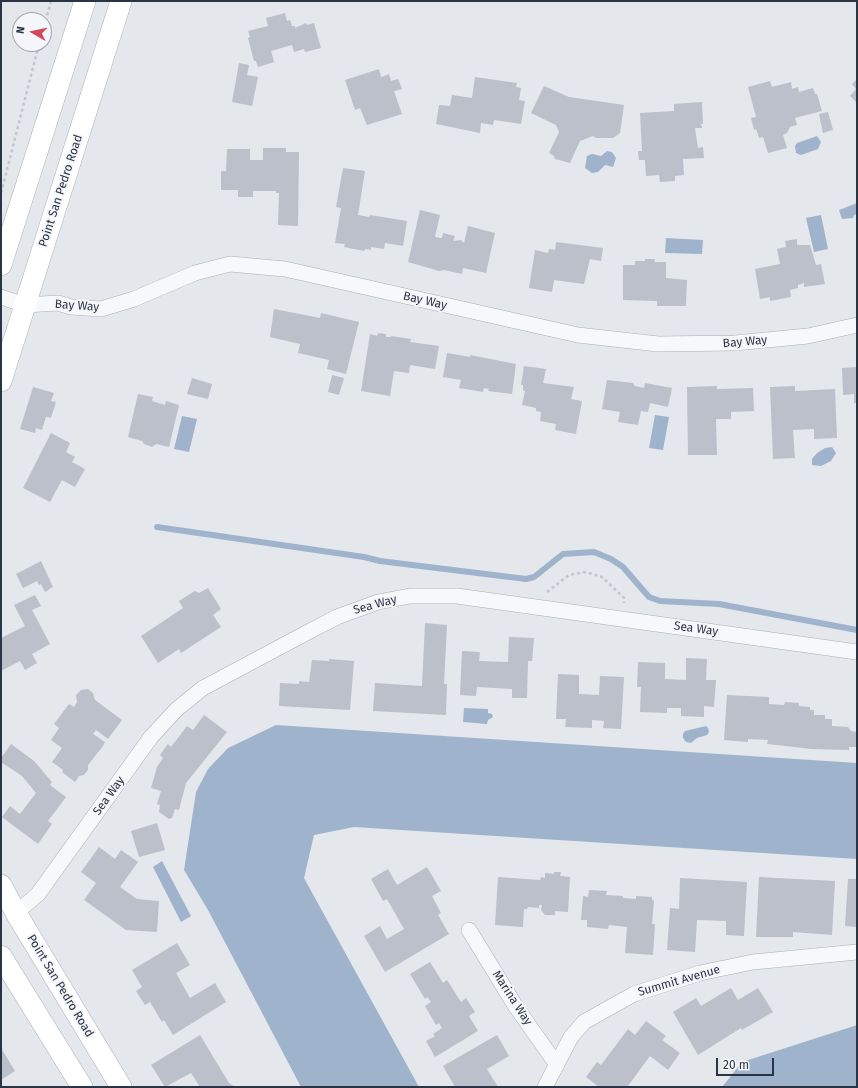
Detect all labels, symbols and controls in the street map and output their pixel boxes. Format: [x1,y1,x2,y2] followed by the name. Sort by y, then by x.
[12,12,52,52] north arrow
[14,26,28,35] text: N
[36,133,86,249] street label: Point San Pedro Road
[402,289,448,313] street label: Bay Way
[54,297,100,315] street label: Bay Way
[722,333,768,351] street label: Bay Way
[352,592,398,618] street label: Sea Way
[673,619,719,639] street label: Sea Way
[90,774,128,818] street label: Sea Way
[24,932,96,1040] street label: Point San Pedro Road
[636,962,722,1000] street label: Summit Avenue
[489,968,535,1028] street label: Marina Way
[718,1050,776,1076] scale bar
[723,1058,749,1072] text: 20 m

